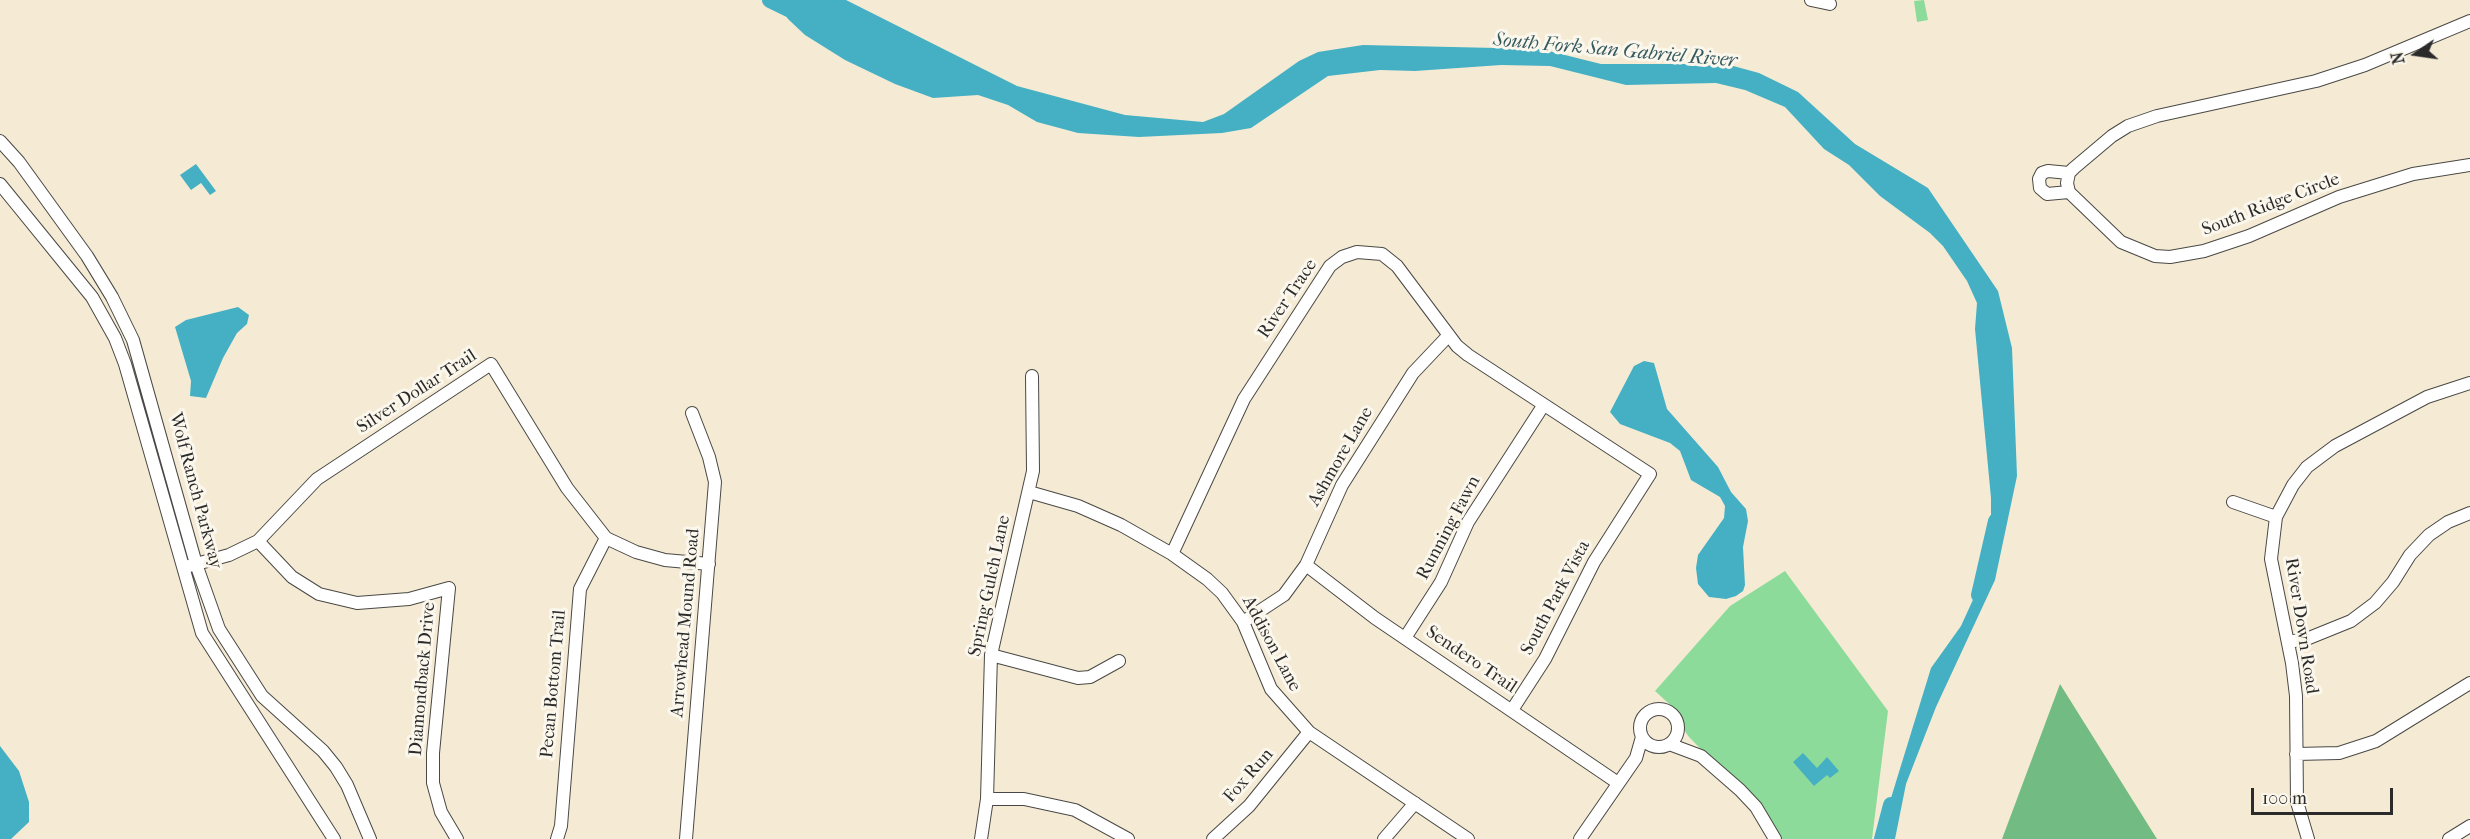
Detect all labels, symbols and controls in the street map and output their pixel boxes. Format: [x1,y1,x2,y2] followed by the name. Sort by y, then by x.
[2386,24,2446,84] north arrow
[1492,28,1738,74] water label: South Fork San Gabriel River
[2387,50,2409,66] text: N
[2199,169,2343,241] street label: South Ridge Circle
[1254,255,1322,343] street label: River Trace
[353,345,481,439] street label: Silver Dollar Trail
[1304,404,1378,510] street label: Ashmore Lane
[164,411,226,571] street label: Wolf Ranch Parkway
[1413,472,1485,584] street label: Running Fawn
[964,513,1016,659] street label: Spring Gulch Lane
[667,528,705,718] street label: Arrowhead Mound Road
[1517,537,1595,659] street label: South Park Vista
[2280,556,2322,696] street label: River Down Road
[1237,593,1305,695] street label: Addison Lane
[406,601,440,757] street label: Diamondback Drive
[537,609,571,759] street label: Pecan Bottom Trail
[1421,622,1521,698] street label: Sendero Trail
[1220,744,1278,808] street label: Fox Run
[2254,776,2396,814] scale bar
[2262,788,2307,809] text: 100 m

